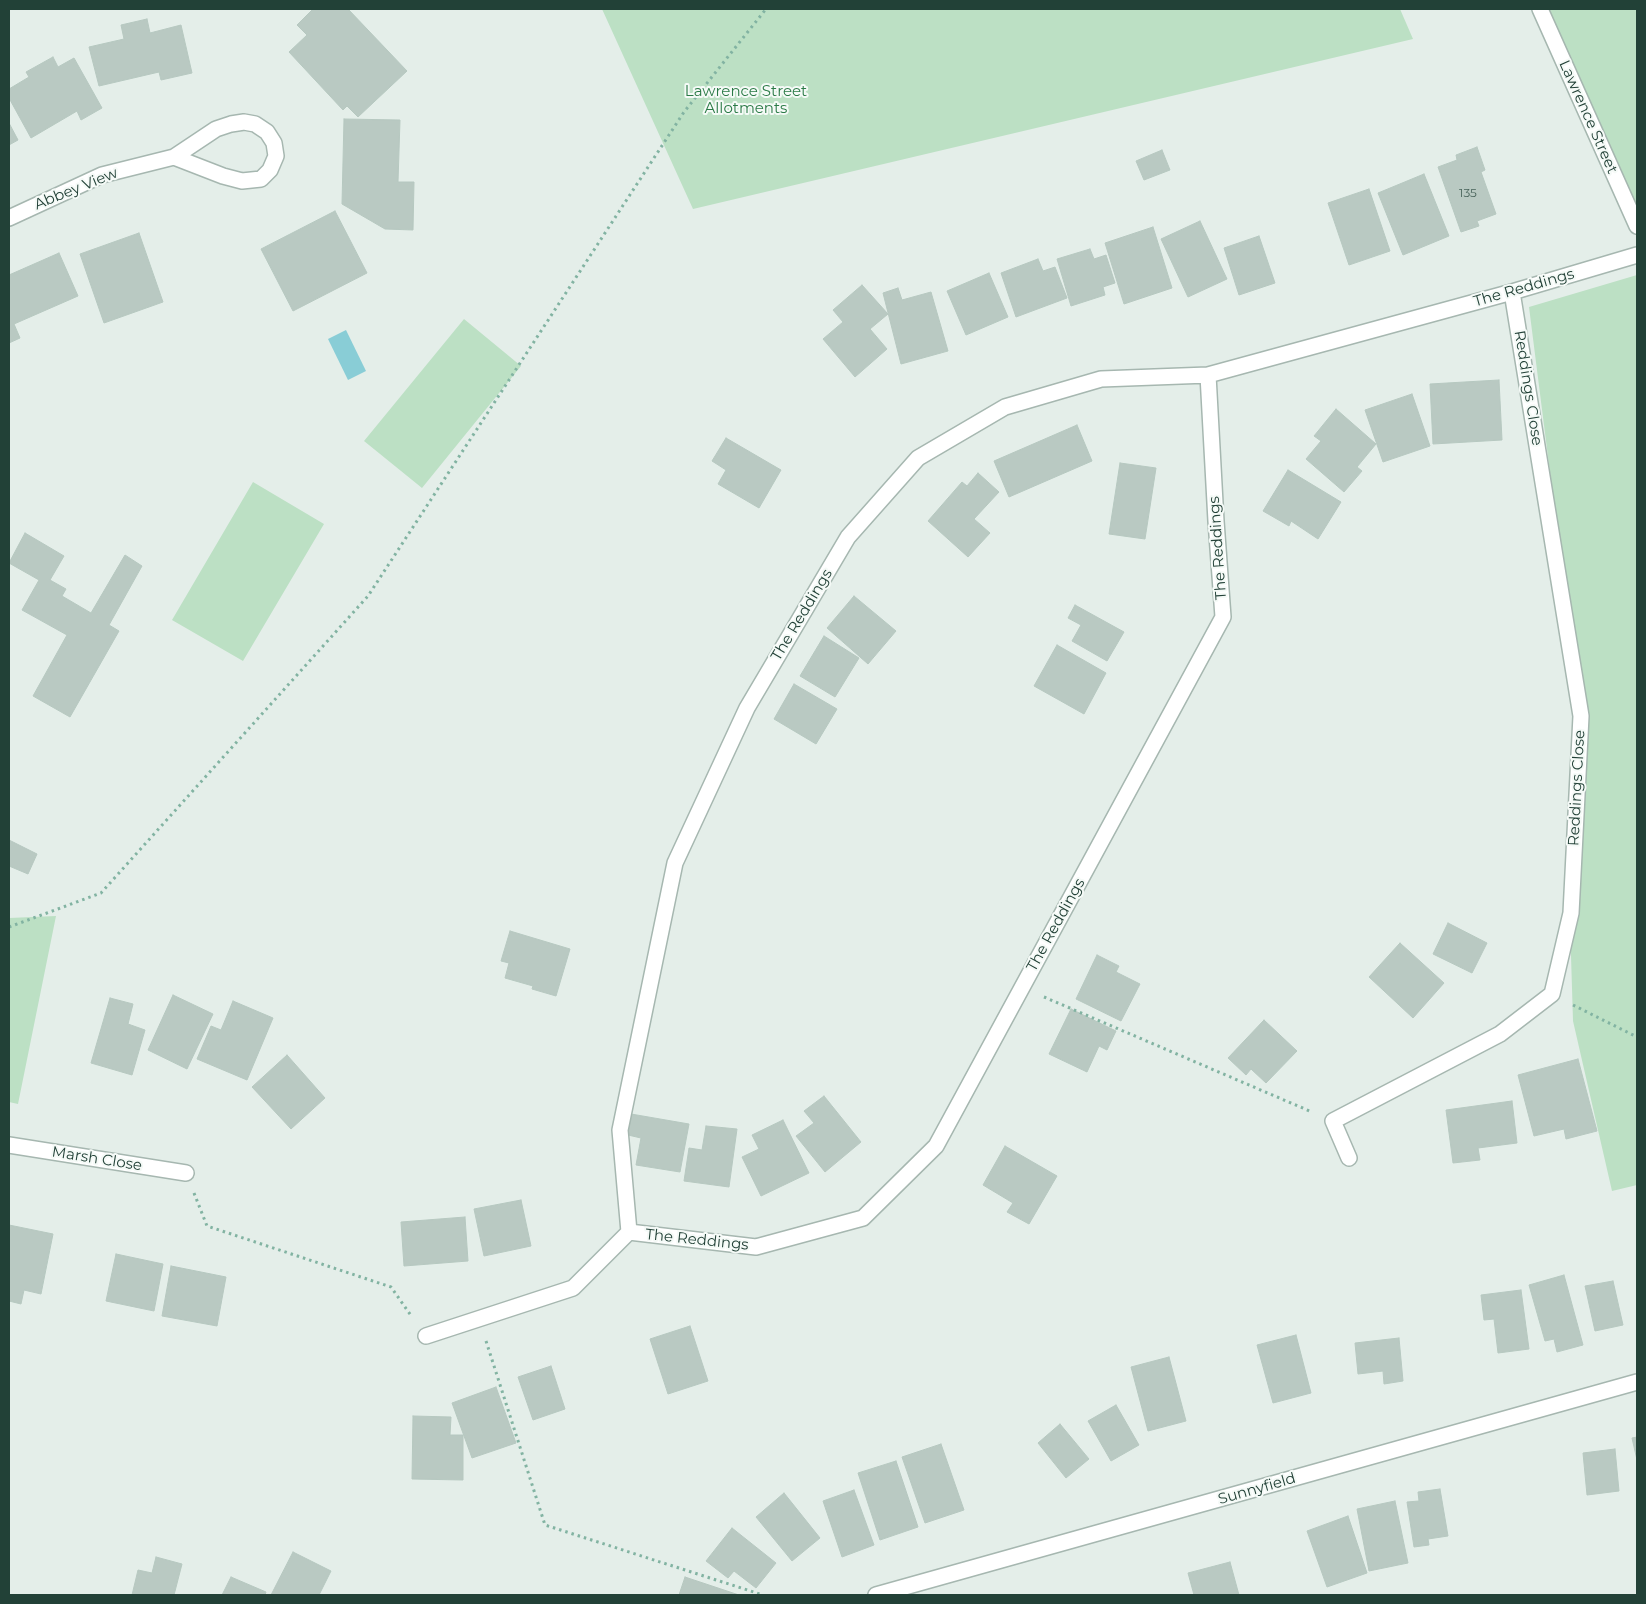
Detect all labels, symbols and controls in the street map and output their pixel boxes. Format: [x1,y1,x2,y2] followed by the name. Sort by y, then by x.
[1555,57,1621,177] street label: Lawrence Street
[685,83,807,118] park label: Lawrence Street Allotments
[32,164,120,214] street label: Abbey View
[1459,186,1477,200] house number: 135
[1472,265,1576,311] street label: The Reddings
[1510,329,1546,447] street label: Reddings Close
[1205,496,1231,600] street label: The Reddings
[768,566,836,664] street label: The Reddings
[1565,729,1589,847] street label: Reddings Close
[1023,875,1089,975] street label: The Reddings
[51,1143,143,1175] street label: Marsh Close
[644,1226,750,1254] street label: The Reddings
[1216,1469,1298,1509] street label: Sunnyfield

